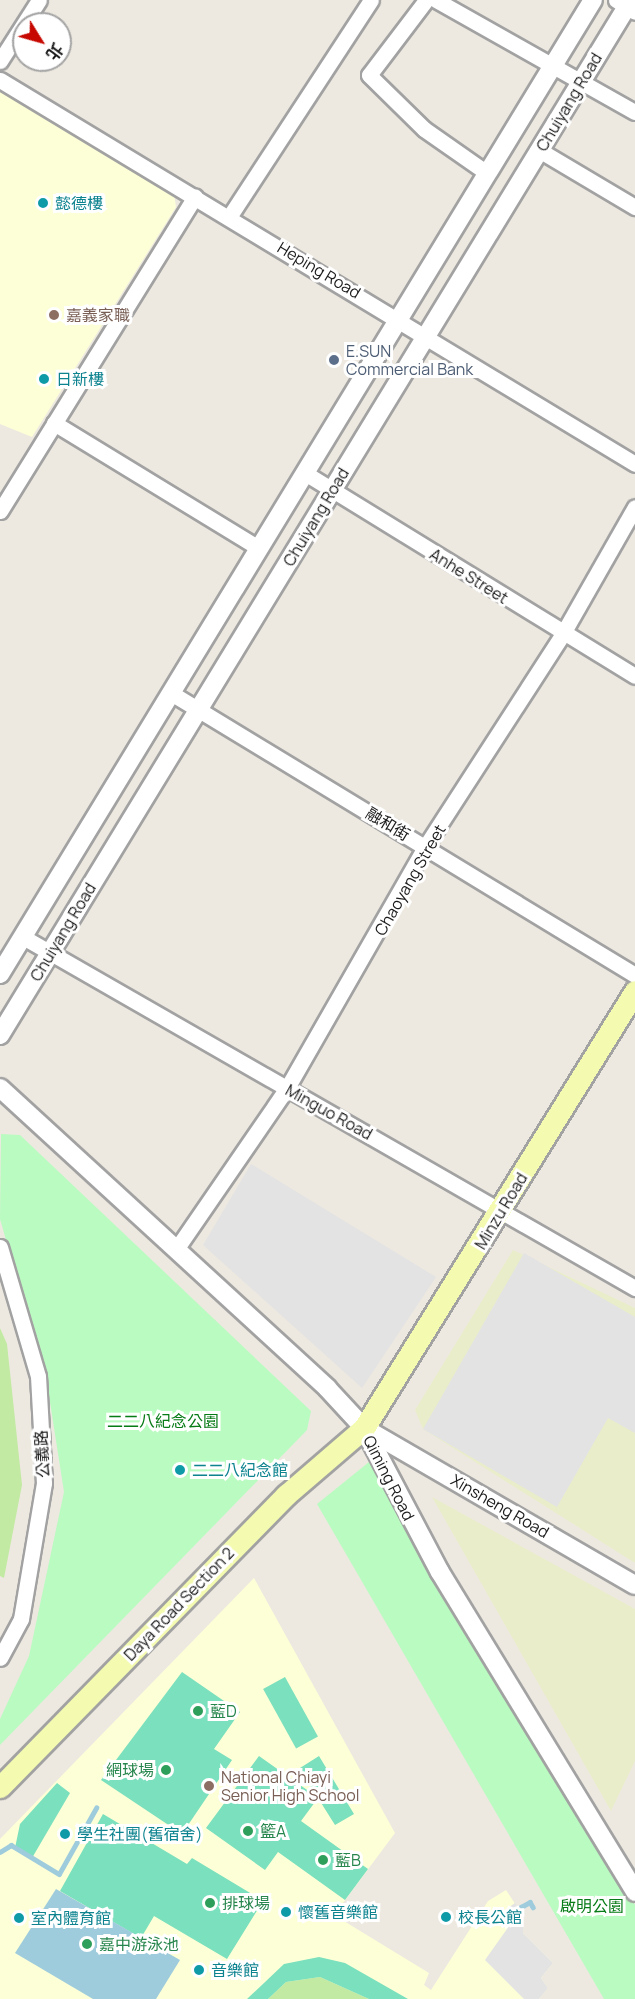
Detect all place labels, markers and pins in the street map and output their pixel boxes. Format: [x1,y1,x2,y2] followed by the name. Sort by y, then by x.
[55,193,103,213] place label: 懿德樓
[36,196,50,210] marker: 懿德樓
[66,305,130,325] place label: 嘉義家職
[47,308,61,322] marker: 嘉義家職
[346,341,473,379] place label: E.SUN Commercial Bank
[327,353,341,367] marker: E.SUN Commercial Bank
[56,369,104,389] place label: 日新樓
[37,372,51,386] marker: 日新樓
[192,1460,288,1480] place label: 二二八紀念館
[173,1463,187,1477] marker: 二二八紀念館
[210,1701,237,1721] place label: 藍D
[191,1704,205,1718] marker: 藍D
[106,1760,154,1780] place label: 網球場
[159,1763,173,1777] marker: 網球場
[221,1767,359,1805] place label: National Chiayi Senior High School
[202,1779,216,1793] marker: National Chiayi Senior High School
[260,1821,286,1841] place label: 籃A
[77,1824,203,1844] place label: 學生社團(舊宿舍)
[241,1824,255,1838] marker: 籃A
[58,1827,72,1841] marker: 學生社團(舊宿舍)
[335,1850,361,1870] place label: 藍B
[316,1853,330,1867] marker: 藍B
[222,1893,270,1913] place label: 排球場
[203,1896,217,1910] marker: 排球場
[298,1902,378,1922] place label: 懷舊音樂館
[279,1905,293,1919] marker: 懷舊音樂館
[458,1907,522,1927] place label: 校長公館
[31,1908,111,1928] place label: 室內體育館
[439,1910,453,1924] marker: 校長公館
[12,1911,26,1925] marker: 室內體育館
[99,1934,179,1954] place label: 嘉中游泳池
[80,1937,94,1951] marker: 嘉中游泳池
[211,1960,259,1980] place label: 音樂館
[192,1963,206,1977] marker: 音樂館

